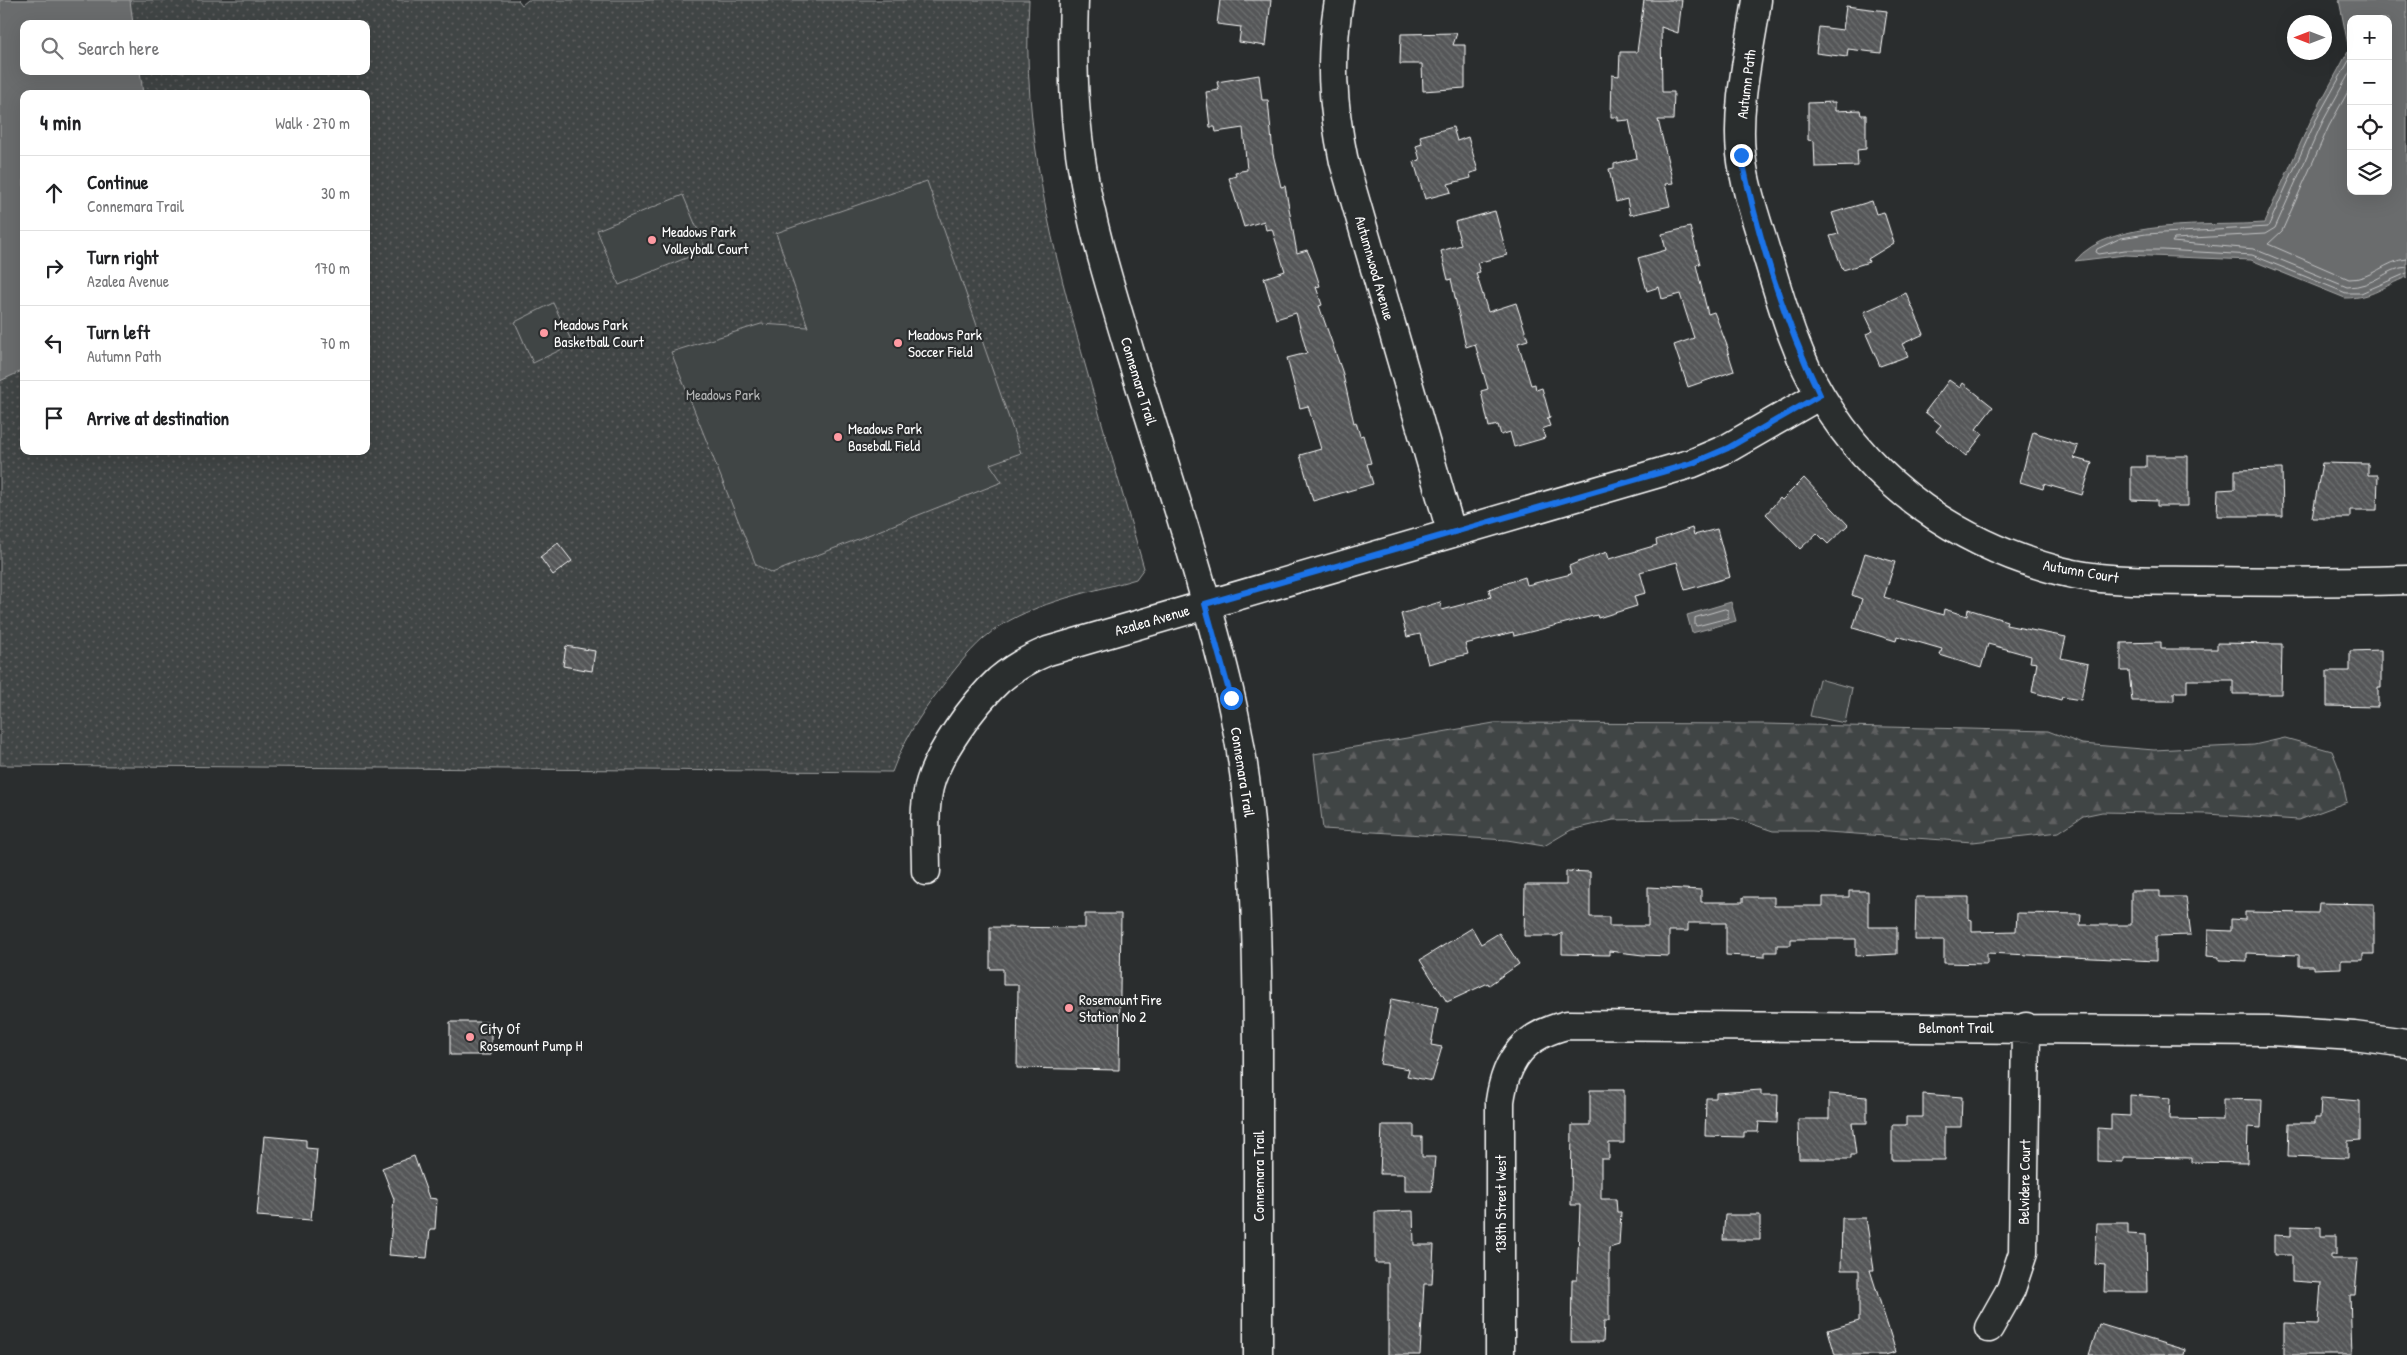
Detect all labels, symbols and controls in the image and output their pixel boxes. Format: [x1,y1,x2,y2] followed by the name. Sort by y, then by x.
[2287,15,2332,60] north arrow
[2347,15,2392,195] map controls
[2347,15,2392,60] button: +
[20,20,370,75] search box
[38,34,66,62] icon: search
[78,35,159,61] text: Search here
[1731,48,1761,120] street label: Autumn Path
[2347,60,2392,105] button: −
[2347,105,2392,150] button: locate
[40,108,81,137] text: 4 min
[275,112,350,134] text: Walk · 270 m
[1730,144,1753,167] route end
[2347,150,2392,195] button: layers
[87,169,148,195] text: Continue
[40,179,68,207] icon: ahead
[321,182,350,204] text: 30 m
[87,195,184,217] text: Connemara Trail
[1350,213,1400,323] street label: Autumnwood Avenue
[662,221,749,259] place label: Meadows Park Volleyball Court
[646,234,658,246] marker: Meadows Park Volleyball Court
[87,244,158,270] text: Turn right
[40,254,68,282] icon: right
[315,257,350,279] text: 170 m
[87,270,169,292] text: Azalea Avenue
[554,314,645,352] place label: Meadows Park Basketball Court
[87,319,150,345] text: Turn left
[908,324,982,362] place label: Meadows Park Soccer Field
[538,327,550,339] marker: Meadows Park Basketball Court
[40,329,68,357] icon: left
[320,332,350,354] text: 70 m
[1116,334,1162,428] street label: Connemara Trail
[892,337,904,349] marker: Meadows Park Soccer Field
[87,345,161,367] text: Autumn Path
[686,384,760,405] park label: Meadows Park
[40,404,68,432] icon: arrive
[87,405,229,431] text: Arrive at destination
[848,418,922,456] place label: Meadows Park Baseball Field
[832,431,844,443] marker: Meadows Park Baseball Field
[2042,554,2121,588] street label: Autumn Court
[1112,599,1192,641] street label: Azalea Avenue
[1220,687,1243,710] route start
[1226,725,1260,819] street label: Connemara Trail
[1079,989,1162,1027] place label: Rosemount Fire Station No 2
[1063,1002,1075,1014] marker: Rosemount Fire Station No 2
[1918,1017,1994,1038] street label: Belmont Trail
[480,1018,583,1056] place label: City Of Rosemount Pump H
[464,1031,476,1043] marker: City Of Rosemount Pump H
[1248,1130,1269,1222] street label: Connemara Trail
[2013,1138,2035,1225] street label: Belvidere Court
[1490,1154,1511,1253] street label: 138th Street West

